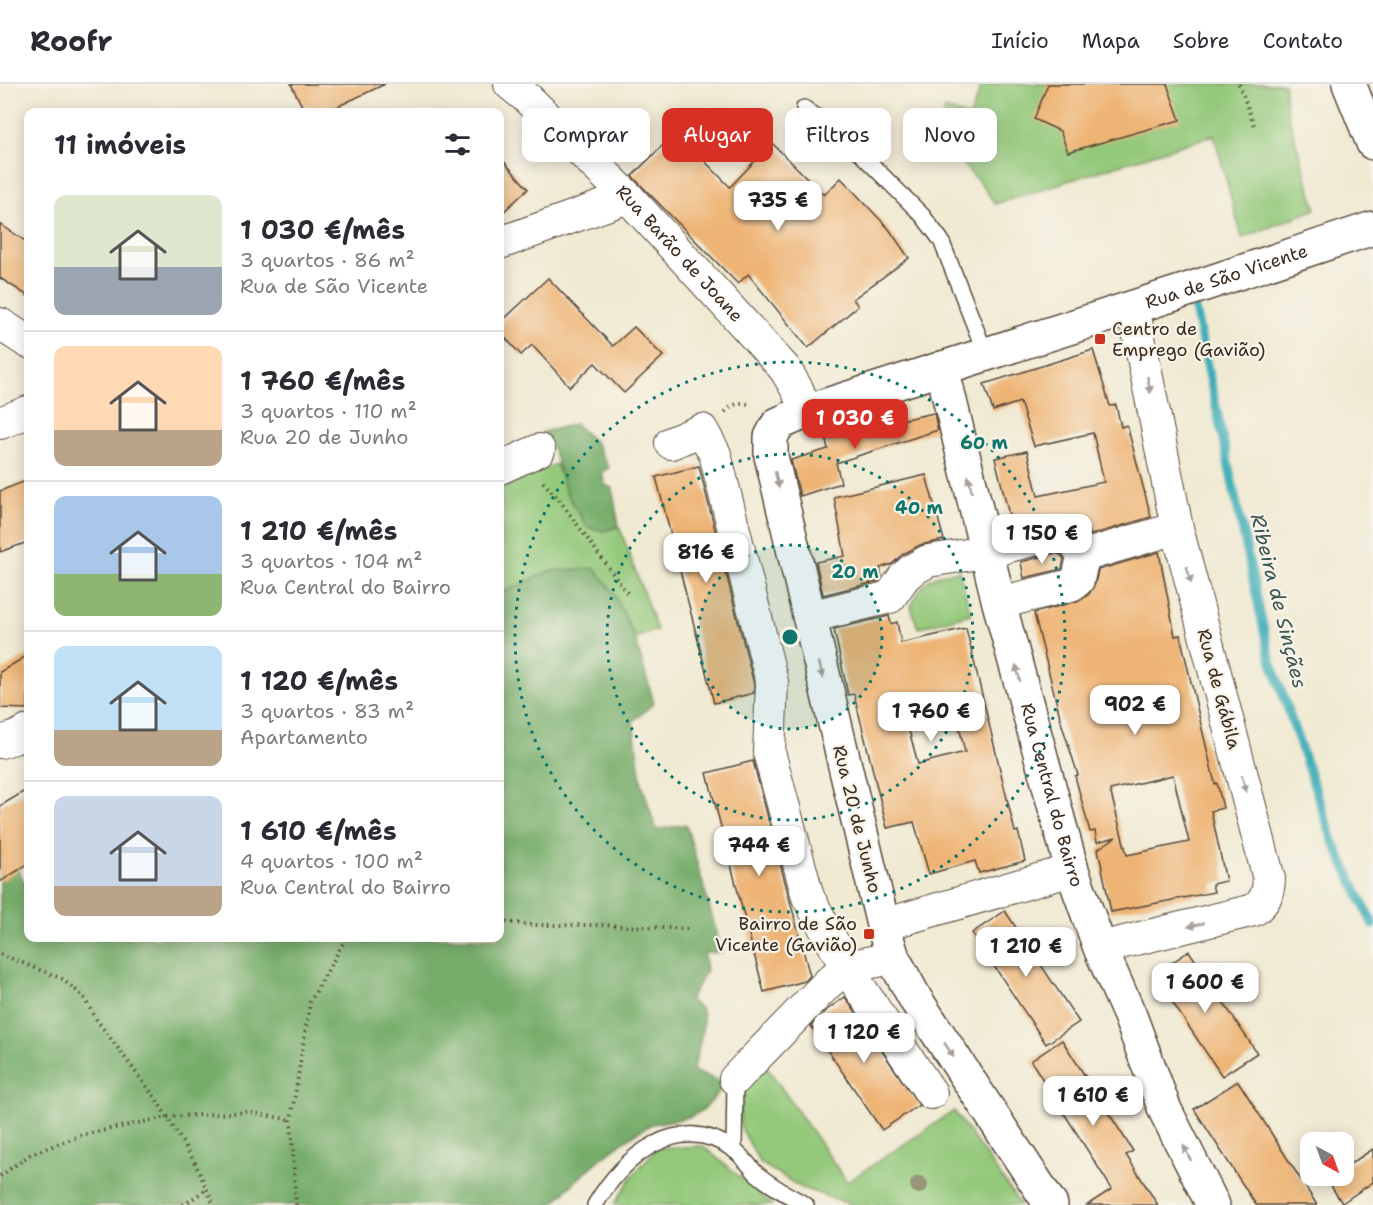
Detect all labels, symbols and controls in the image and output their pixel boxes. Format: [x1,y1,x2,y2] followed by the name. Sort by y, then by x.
[30,22,112,60] text: Roofr
[991,27,1049,55] text: Início
[1082,27,1140,55] text: Mapa
[1173,27,1230,55] text: Sobre
[1263,27,1343,55] text: Contato
[522,108,650,162] chip: Comprar
[662,108,773,162] chip: Alugar
[785,108,891,162] chip: Filtros
[903,108,997,162] chip: Novo
[54,127,186,162] text: 11 imóveis
[441,128,474,161] icon: filters
[611,180,748,327] street label: Rua Barão de Joane
[736,181,820,232] pin: 735 €
[748,187,808,213] text: 735 €
[240,212,405,247] text: 1 030 €/mês
[102,219,174,291] icon: home
[1142,239,1311,315] street label: Rua de São Vicente
[240,247,415,273] text: 3 quartos · 86 m²
[240,273,428,299] text: Rua de São Vicente
[1112,317,1265,362] place label: Centro de Emprego (Gavião)
[1093,332,1107,346] marker: Centro de Emprego (Gavião)
[240,363,405,398] text: 1 760 €/mês
[102,370,174,442] icon: home
[1145,375,1154,394] one-way arrow
[240,398,417,424] text: 3 quartos · 110 m²
[800,399,910,450] pin: 1 030 €
[816,405,894,431] text: 1 030 €
[240,424,408,450] text: Rua 20 de Junho
[960,431,1008,455] text: 60 m
[772,471,782,489] one-way arrow
[964,475,974,493] one-way arrow
[895,496,943,520] text: 40 m
[1245,511,1313,691] water label: Ribeira de Sinçães
[240,513,398,548] text: 1 210 €/mês
[987,514,1097,565] pin: 1 150 €
[102,520,174,592] icon: home
[1006,520,1078,546] text: 1 150 €
[664,533,748,584] pin: 816 €
[677,539,735,565] text: 816 €
[240,548,422,574] text: 3 quartos · 104 m²
[831,560,879,584] text: 20 m
[1185,566,1195,585] one-way arrow
[240,574,451,600] text: Rua Central do Bairro
[1191,626,1247,752] street label: Rua de Gábila
[780,627,800,647] centre of rings
[817,660,827,679] one-way arrow
[240,663,398,698] text: 1 120 €/mês
[1013,664,1022,682] one-way arrow
[102,670,174,742] icon: home
[1093,685,1177,736] pin: 902 €
[1104,691,1166,717] text: 902 €
[876,692,986,743] pin: 1 760 €
[240,698,414,724] text: 3 quartos · 83 m²
[892,698,970,724] text: 1 760 €
[1015,700,1089,890] street label: Rua Central do Bairro
[240,724,368,750] text: Apartamento
[827,743,887,895] street label: Rua 20 de Junho
[1240,776,1249,794] one-way arrow
[240,813,397,848] text: 1 610 €/mês
[102,820,174,892] icon: home
[717,826,801,877] pin: 744 €
[728,832,790,858] text: 744 €
[240,848,423,874] text: 4 quartos · 100 m²
[240,874,451,900] text: Rua Central do Bairro
[715,912,857,957] place label: Bairro de São Vicente (Gavião)
[1186,920,1205,930] one-way arrow
[862,927,876,941] marker: Bairro de São Vicente (Gavião)
[971,927,1081,978] pin: 1 210 €
[990,933,1062,959] text: 1 210 €
[1150,963,1260,1014] pin: 1 600 €
[1166,969,1244,995] text: 1 600 €
[809,1013,919,1064] pin: 1 120 €
[828,1019,900,1045] text: 1 120 €
[943,1042,954,1058] one-way arrow
[1038,1076,1148,1127] pin: 1 610 €
[1057,1082,1129,1108] text: 1 610 €
[1300,1132,1354,1186] north arrow
[1300,1132,1354,1186] map controls
[1182,1144,1192,1161] one-way arrow

